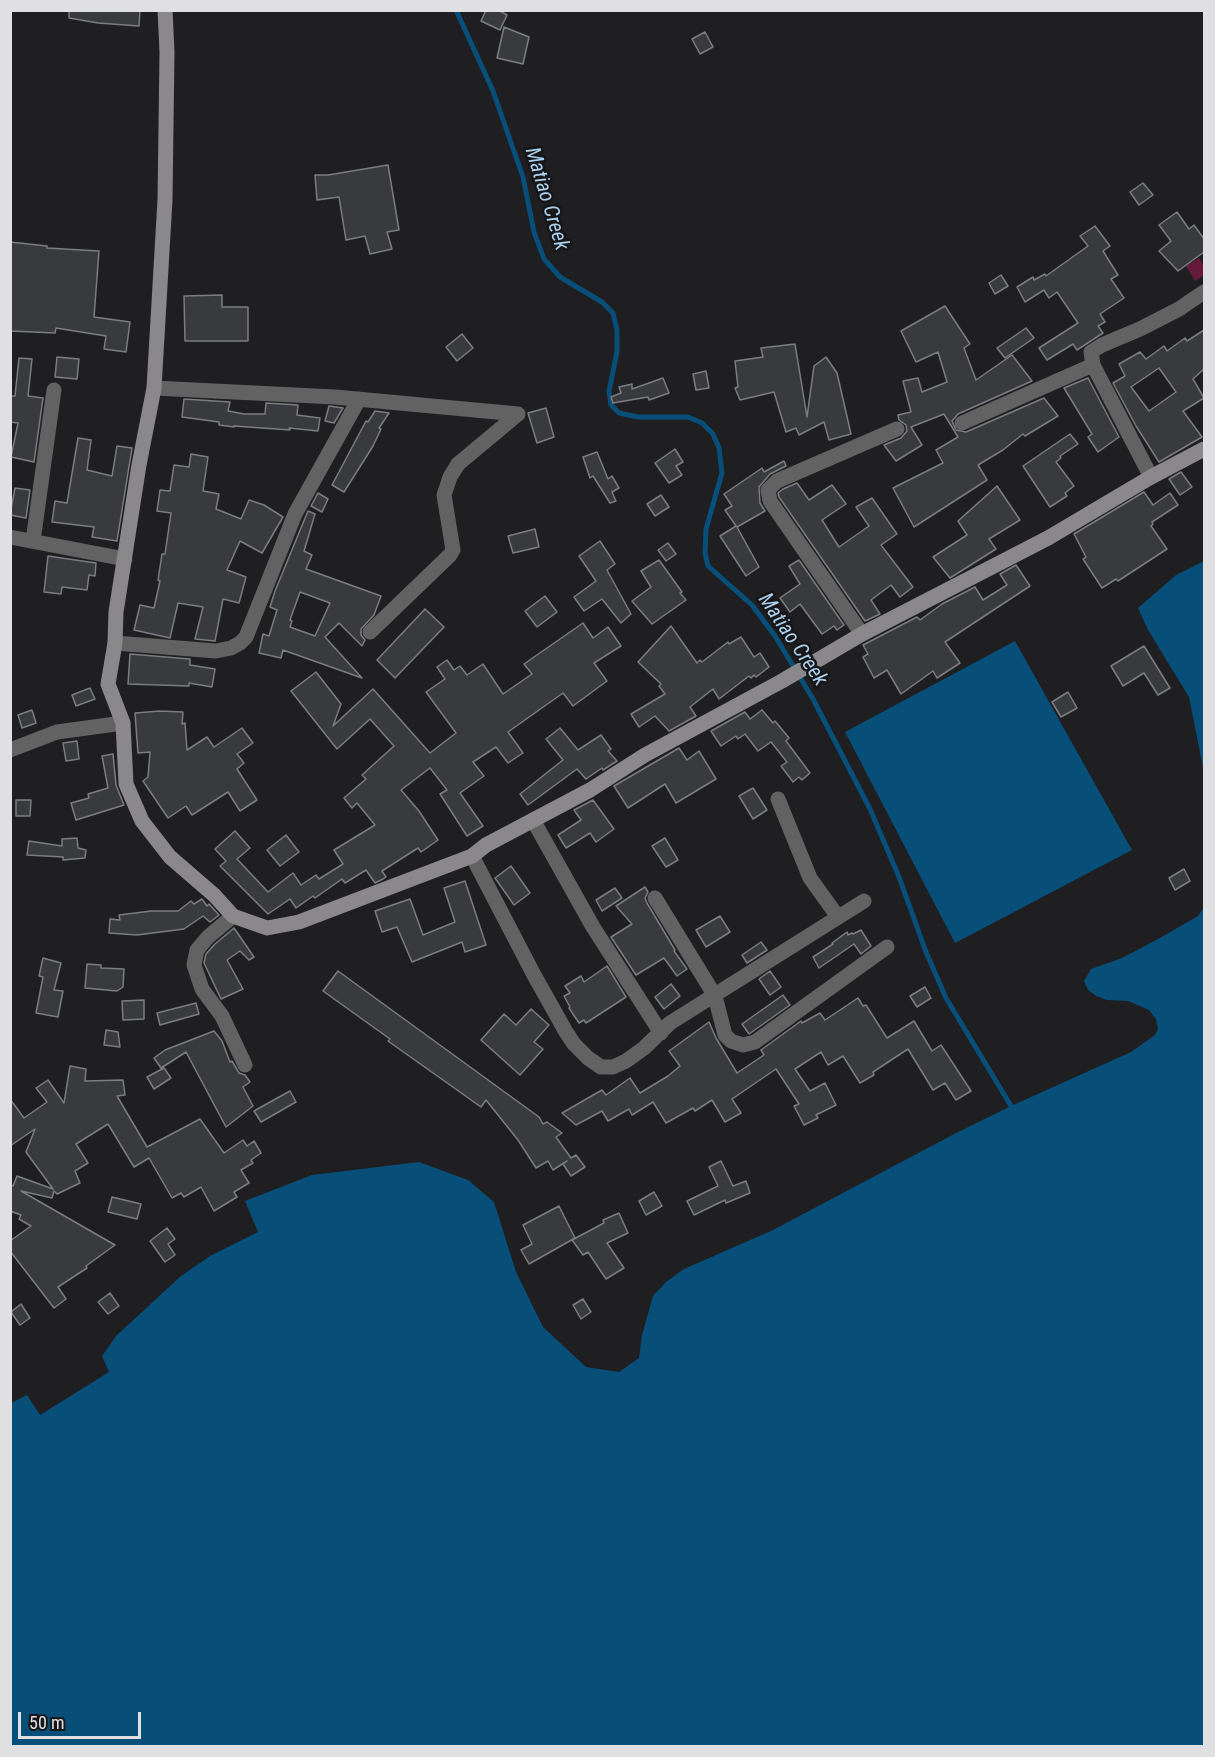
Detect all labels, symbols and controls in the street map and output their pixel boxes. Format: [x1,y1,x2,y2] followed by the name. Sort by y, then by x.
[518,144,574,254] water label: Matiao Creek
[752,589,832,691] water label: Matiao Creek
[21,1700,144,1738] scale bar
[29,1712,64,1733] text: 50 m

